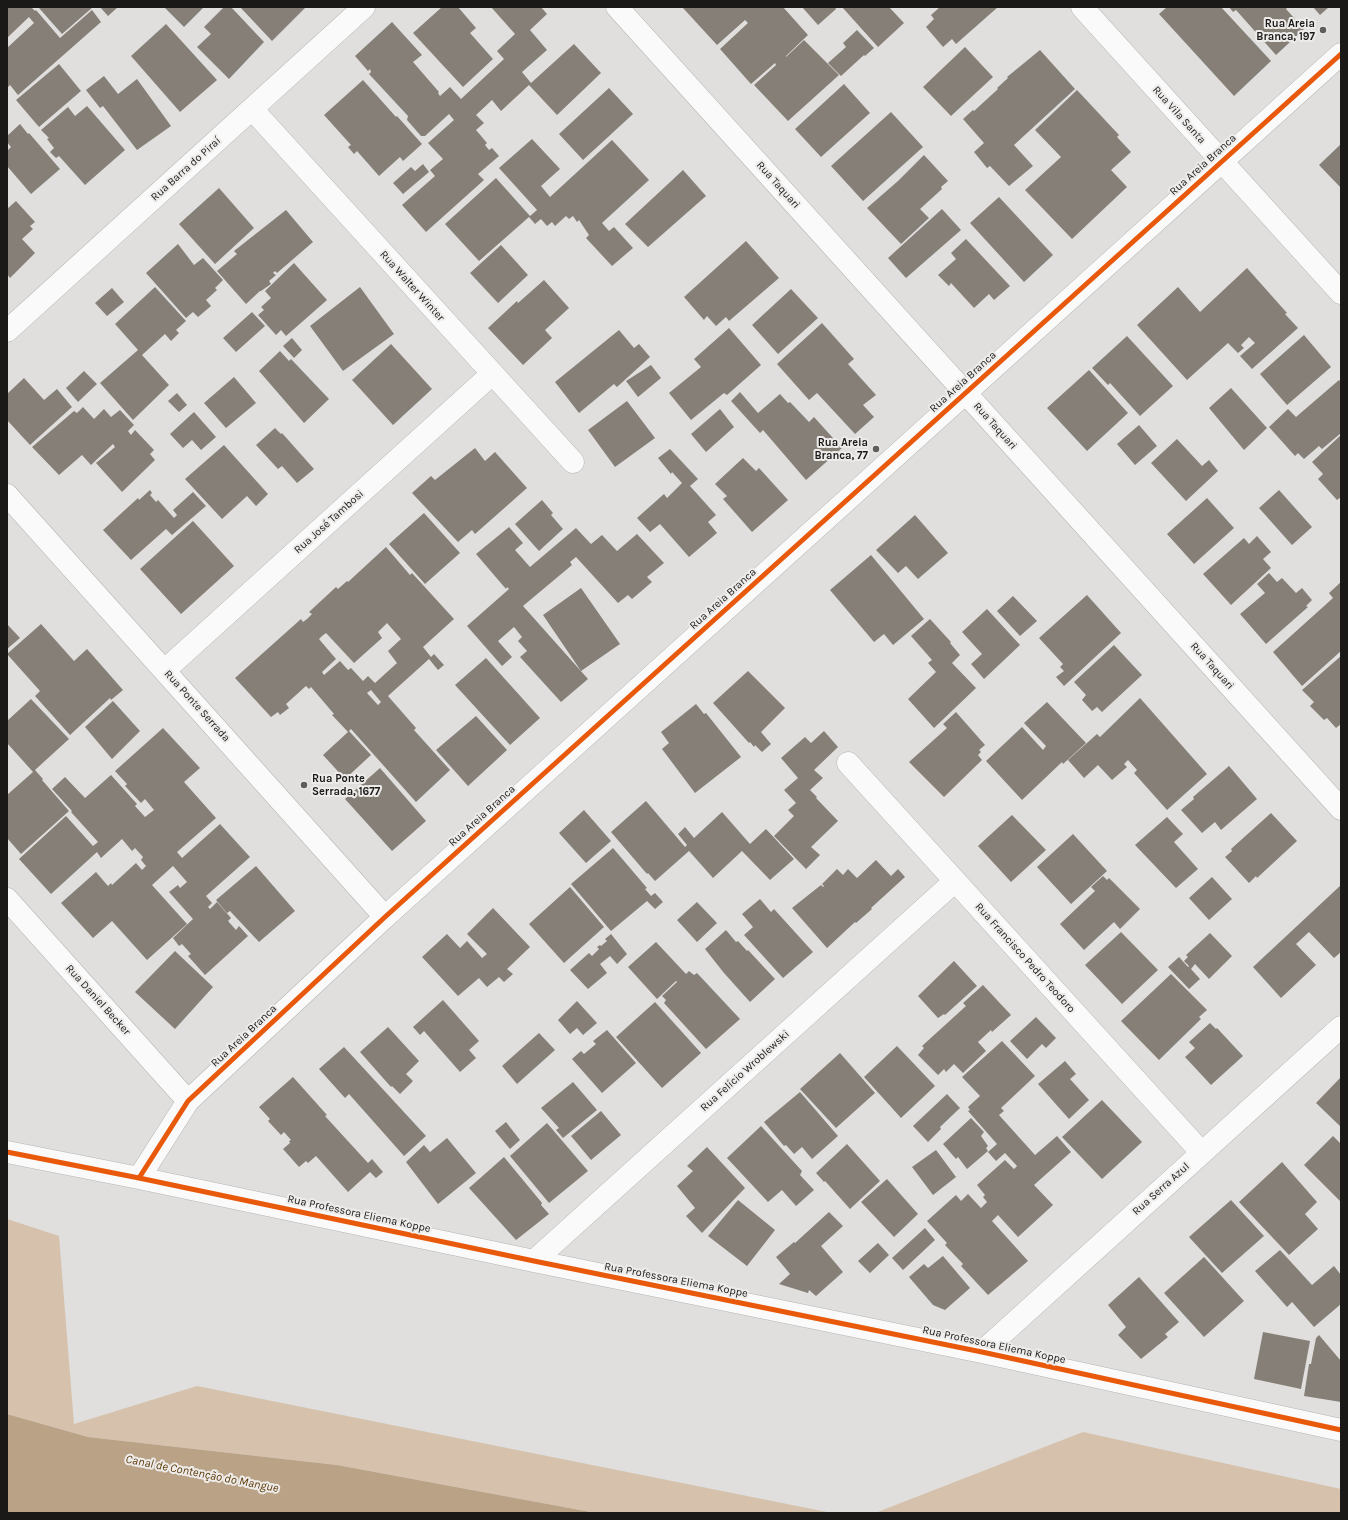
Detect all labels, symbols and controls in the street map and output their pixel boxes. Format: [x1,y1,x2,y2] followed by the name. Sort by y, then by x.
[1256,17,1315,43] place label: Rua Areia Branca, 197
[1318,25,1328,35] marker: Rua Areia Branca, 197
[1150,84,1208,146] street label: Rua Vila Santa
[1167,132,1239,198] street label: Rua Areia Branca
[148,134,224,204] street label: Rua Barra do Piraí
[753,159,803,211] street label: Rua Taquari
[377,248,447,324] street label: Rua Walter Winter
[927,349,999,415] street label: Rua Areia Branca
[970,400,1020,452] street label: Rua Taquari
[814,436,868,462] place label: Rua Areia Branca, 77
[871,444,881,454] marker: Rua Areia Branca, 77
[291,487,367,557] street label: Rua José Tambosi
[687,566,759,632] street label: Rua Areia Branca
[1187,640,1237,692] street label: Rua Taquari
[161,667,233,745] street label: Rua Ponte Serrada
[312,772,380,798] place label: Rua Ponte Serrada, 1677
[299,780,309,790] marker: Rua Ponte Serrada, 1677
[446,783,518,849] street label: Rua Areia Branca
[972,900,1078,1016] street label: Rua Francisco Pedro Teodoro
[63,962,133,1038] street label: Rua Daniel Becker
[208,1002,280,1070] street label: Rua Areia Branca
[698,1028,792,1114] street label: Rua Felício Wroblewski
[1130,1160,1192,1218] street label: Rua Serra Azul
[286,1192,432,1236] street label: Rua Professora Eliema Koppe
[603,1260,749,1300] street label: Rua Professora Eliema Koppe
[921,1323,1067,1367] street label: Rua Professora Eliema Koppe
[124,1452,280,1496] water label: Canal de Contenção do Mangue

